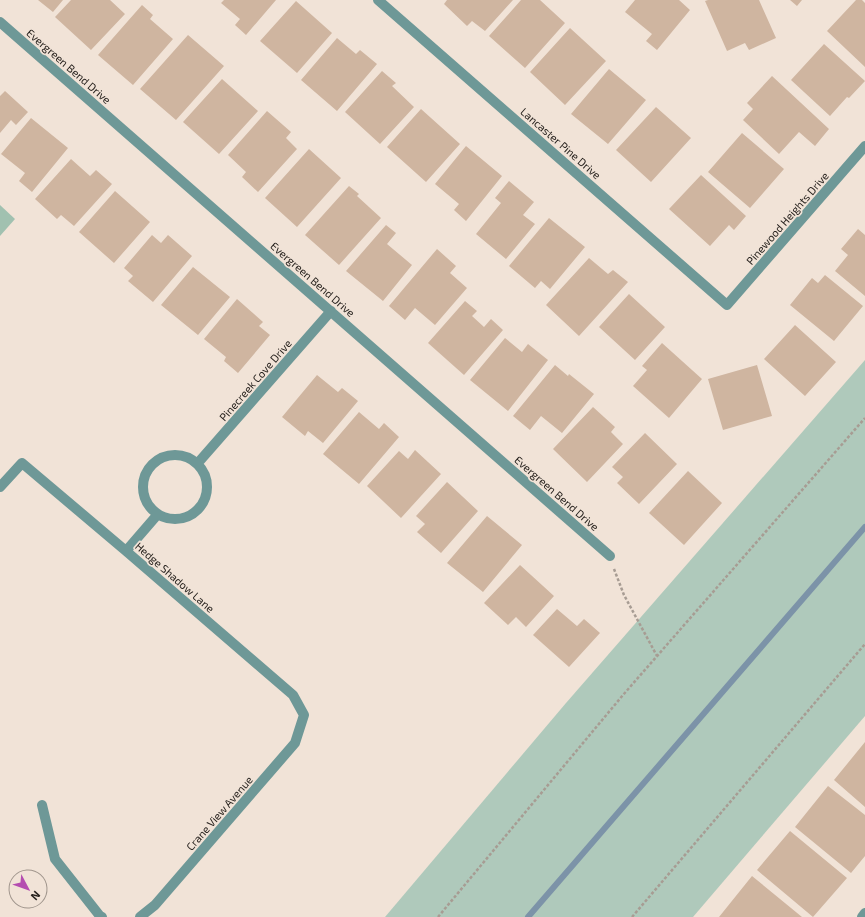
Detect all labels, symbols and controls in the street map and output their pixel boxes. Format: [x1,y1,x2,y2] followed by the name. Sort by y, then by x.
[24,26,114,106] street label: Evergreen Bend Drive
[518,105,604,181] street label: Lancaster Pine Drive
[743,169,831,267] street label: Pinewood Heights Drive
[268,239,358,319] street label: Evergreen Bend Drive
[216,337,294,423] street label: Pinecreek Cove Drive
[512,453,602,533] street label: Evergreen Bend Drive
[133,539,217,615] street label: Hedge Shadow Lane
[183,773,255,853] street label: Crane View Avenue
[8,869,48,909] north arrow
[28,889,43,903] text: N

